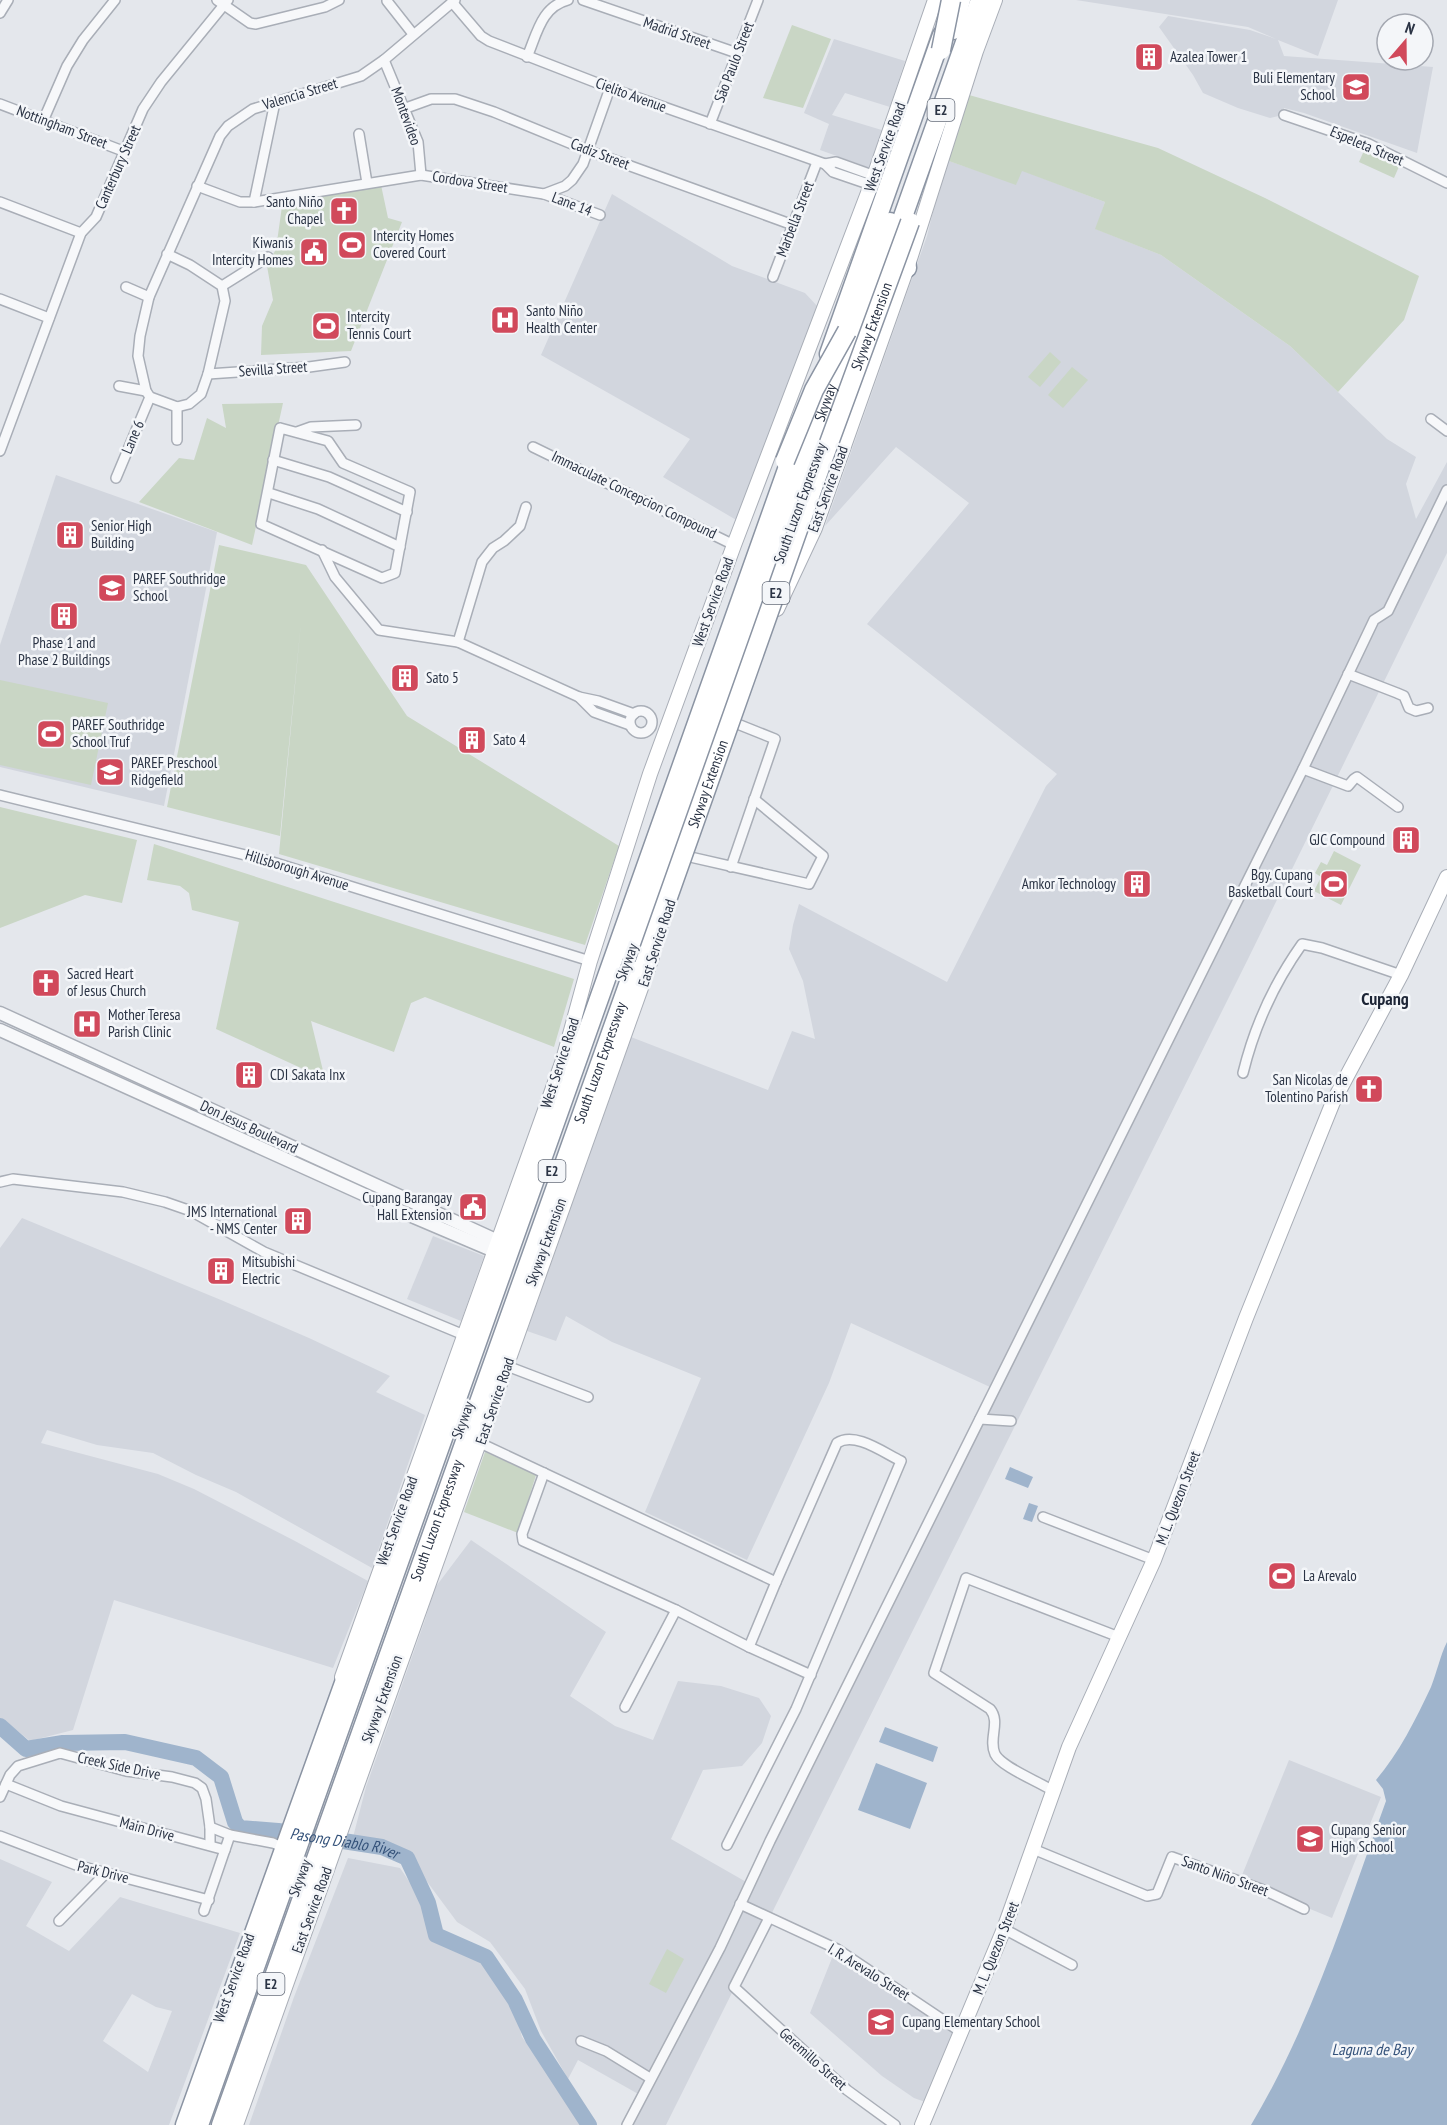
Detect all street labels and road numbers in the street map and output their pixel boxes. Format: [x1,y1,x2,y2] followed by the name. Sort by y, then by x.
[641,12,713,53] street label: Madrid Street
[709,19,758,105] street label: São Paulo Street
[259,73,340,114] street label: Valencia Street
[593,73,669,116] street label: Cielito Avenue
[387,84,426,148] street label: Montevideo
[860,99,910,194] street label: West Service Road
[928,99,954,121] road number: E2
[14,101,110,153] street label: Nottingham Street
[91,122,145,212] street label: Canterbury Street
[1327,122,1407,170] street label: Espeleta Street
[568,134,632,173] street label: Cadiz Street
[431,166,509,197] street label: Cordova Street
[771,178,818,259] street label: Marbella Street
[549,187,595,220] street label: Lane 14
[846,280,896,373] street label: Skyway Extension
[238,357,308,380] street label: Sevilla Street
[810,381,841,424] street label: Skyway
[117,417,148,457] street label: Lane 6
[769,439,830,566] street label: South Luzon Expressway
[803,443,852,535] street label: East Service Road
[549,446,720,543] street label: Immaculate Concepcion Compound
[688,554,738,649] street label: West Service Road
[762,582,790,604] road number: E2
[683,737,732,830] street label: Skyway Extension
[243,845,351,894] street label: Hillsborough Avenue
[633,897,680,989] street label: East Service Road
[611,940,642,983] street label: Skyway
[569,999,630,1126] street label: South Luzon Expressway
[536,1015,583,1110] street label: West Service Road
[197,1096,301,1157] street label: Don Jesus Boulevard
[538,1160,566,1182] road number: E2
[521,1195,570,1288] street label: Skyway Extension
[471,1355,518,1447] street label: East Service Road
[447,1398,478,1441] street label: Skyway
[1151,1448,1204,1547] street label: M. L. Quezon Street
[406,1457,467,1583] street label: South Luzon Expressway
[372,1473,422,1568] street label: West Service Road
[357,1652,406,1745] street label: Skyway Extension
[76,1747,162,1784] street label: Creek Side Drive
[118,1812,177,1845] street label: Main Drive
[1179,1851,1271,1900] street label: Santo Niño Street
[75,1856,131,1887] street label: Park Drive
[284,1856,315,1899] street label: Skyway
[287,1864,336,1956] street label: East Service Road
[968,1898,1023,1997] street label: M. L. Quezon Street
[209,1930,259,2025] street label: West Service Road
[825,1939,914,2004] street label: I. R. Arevalo Street
[258,1973,284,1995] road number: E2
[776,2023,851,2094] street label: Geremillo Street

